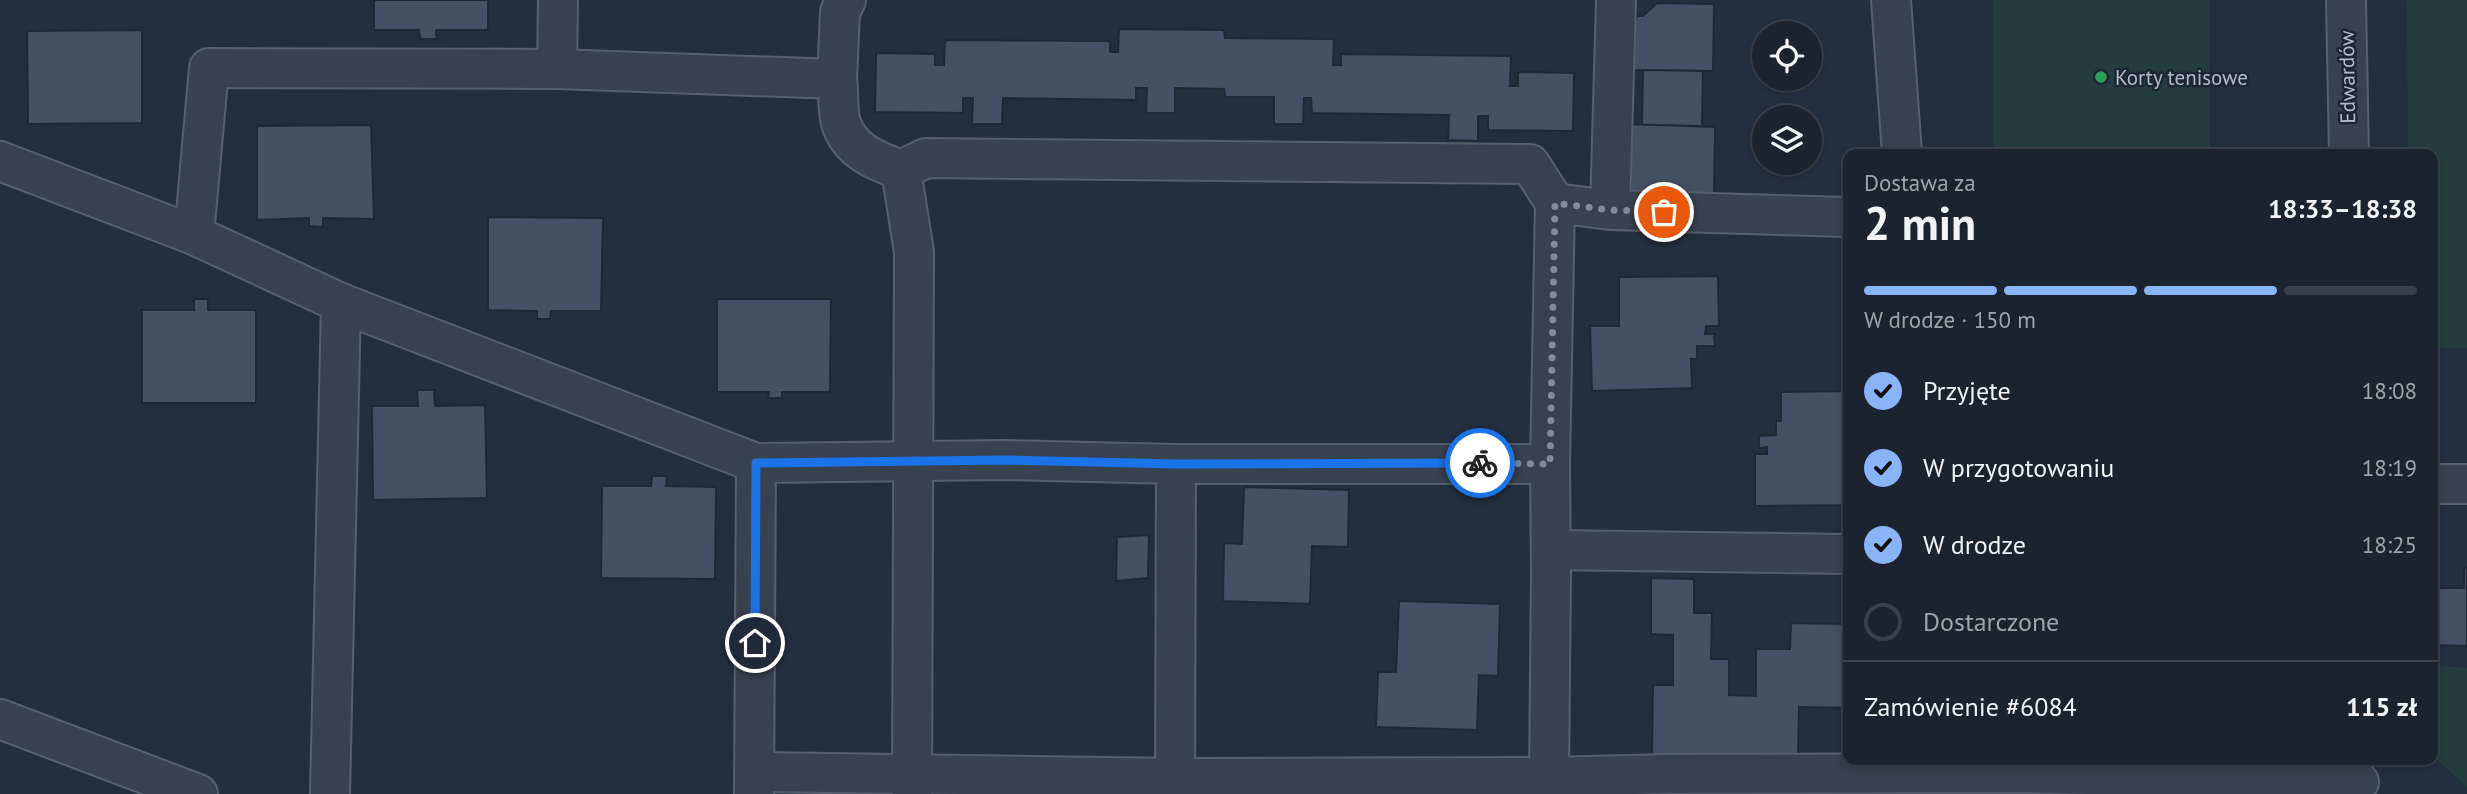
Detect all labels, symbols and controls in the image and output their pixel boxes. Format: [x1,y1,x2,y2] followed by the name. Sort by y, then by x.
[1752,21,1822,175] map controls
[1752,21,1822,91] button: locate
[2333,30,2361,124] street label: Edwardów
[2115,64,2248,91] place label: Korty tenisowe
[2093,69,2109,85] marker: Korty tenisowe
[1752,105,1822,175] button: layers
[1864,168,1976,197] text: Dostawa za
[1634,182,1694,242] pin
[2268,192,2417,225] text: 18:33–18:38
[1645,193,1683,231] icon: bag
[1864,193,1976,253] text: 2 min
[1864,305,2036,334] text: W drodze · 150 m
[1864,372,1902,410] icon: check
[1923,374,2011,407] text: Przyjęte
[2362,376,2417,405] text: 18:08
[1445,428,1515,498] courier
[1461,444,1499,482] icon: bike
[1864,449,1902,487] icon: check
[1923,451,2114,484] text: W przygotowaniu
[2362,453,2417,482] text: 18:19
[1864,526,1902,564] icon: check
[1923,528,2026,561] text: W drodze
[2362,530,2417,559] text: 18:25
[1923,605,2059,638] text: Dostarczone
[725,613,785,673] pin
[736,624,774,662] icon: home
[1864,690,2077,723] text: Zamówienie #6084
[2346,690,2417,723] text: 115 zł

